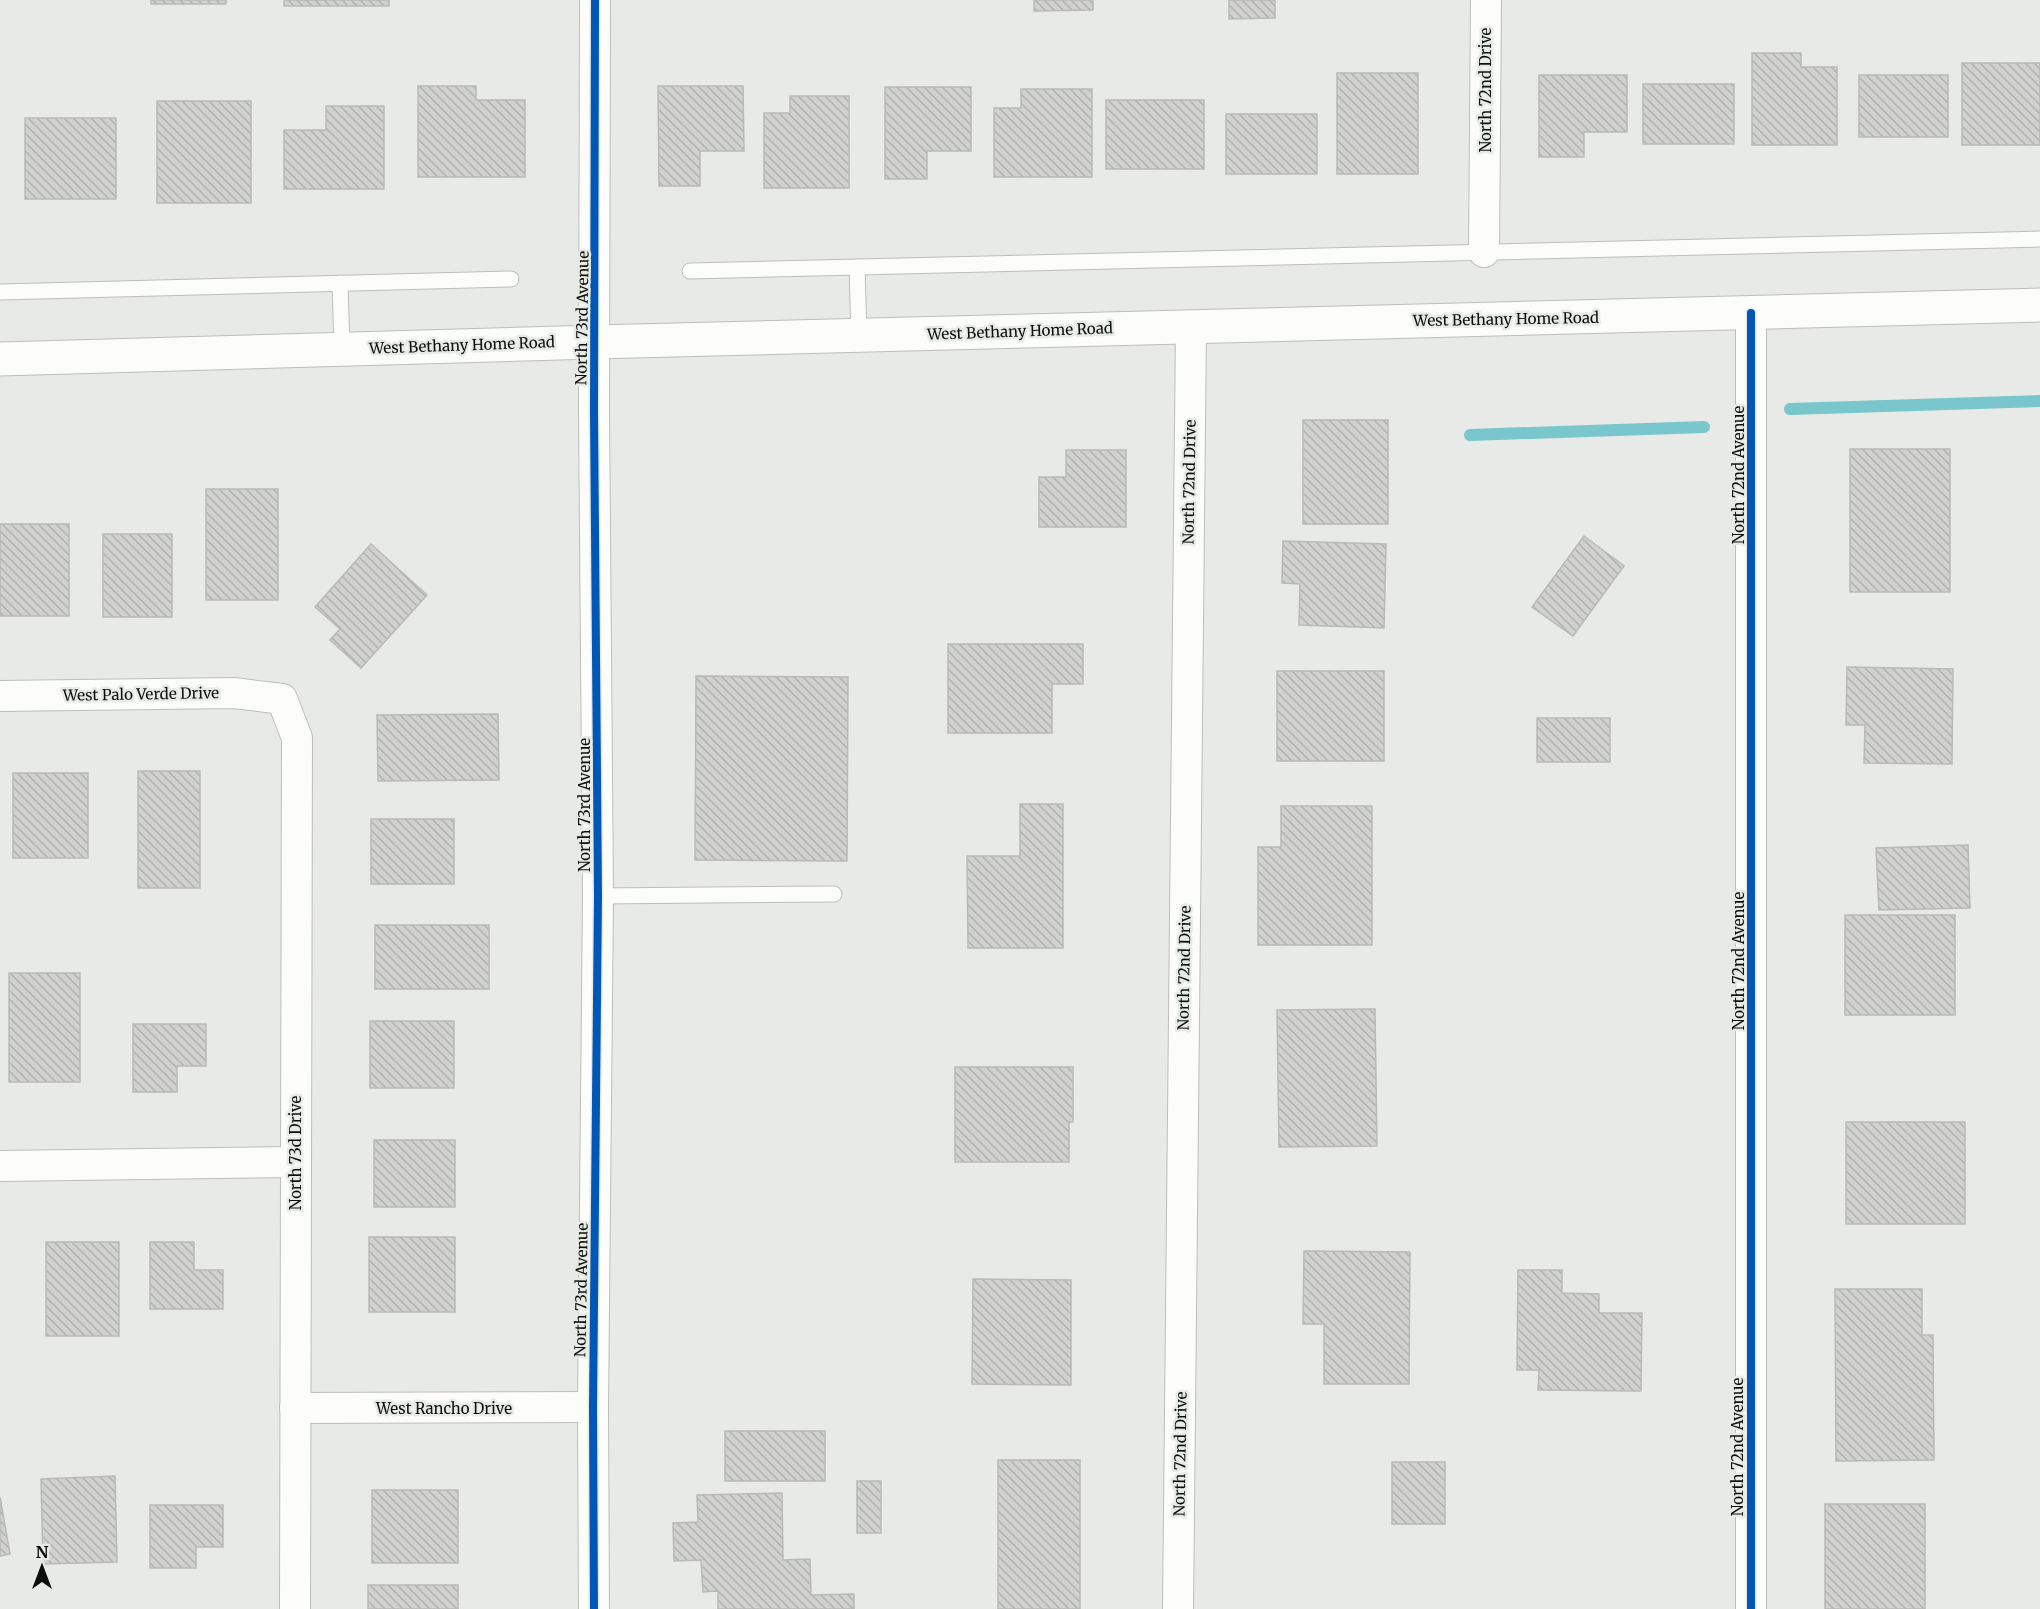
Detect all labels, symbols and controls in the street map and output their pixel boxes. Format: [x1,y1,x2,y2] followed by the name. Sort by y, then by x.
[1476,27,1495,152] street label: North 72nd Drive
[571,251,593,385] street label: North 73rd Avenue
[1412,308,1599,330] street label: West Bethany Home Road
[926,318,1113,344] street label: West Bethany Home Road
[368,332,555,358] street label: West Bethany Home Road
[1729,406,1748,544] street label: North 72nd Avenue
[1178,419,1200,545] street label: North 72nd Drive
[62,683,219,705] street label: West Palo Verde Drive
[575,738,594,872] street label: North 73rd Avenue
[1729,892,1748,1030] street label: North 72nd Avenue
[1173,905,1195,1031] street label: North 72nd Drive
[286,1096,305,1210] street label: North 73d Drive
[570,1223,592,1357] street label: North 73rd Avenue
[1728,1378,1747,1516] street label: North 72nd Avenue
[1169,1391,1191,1517] street label: North 72nd Drive
[375,1399,512,1418] street label: West Rancho Drive
[12,1537,72,1597] north arrow
[36,1542,49,1562] text: N

